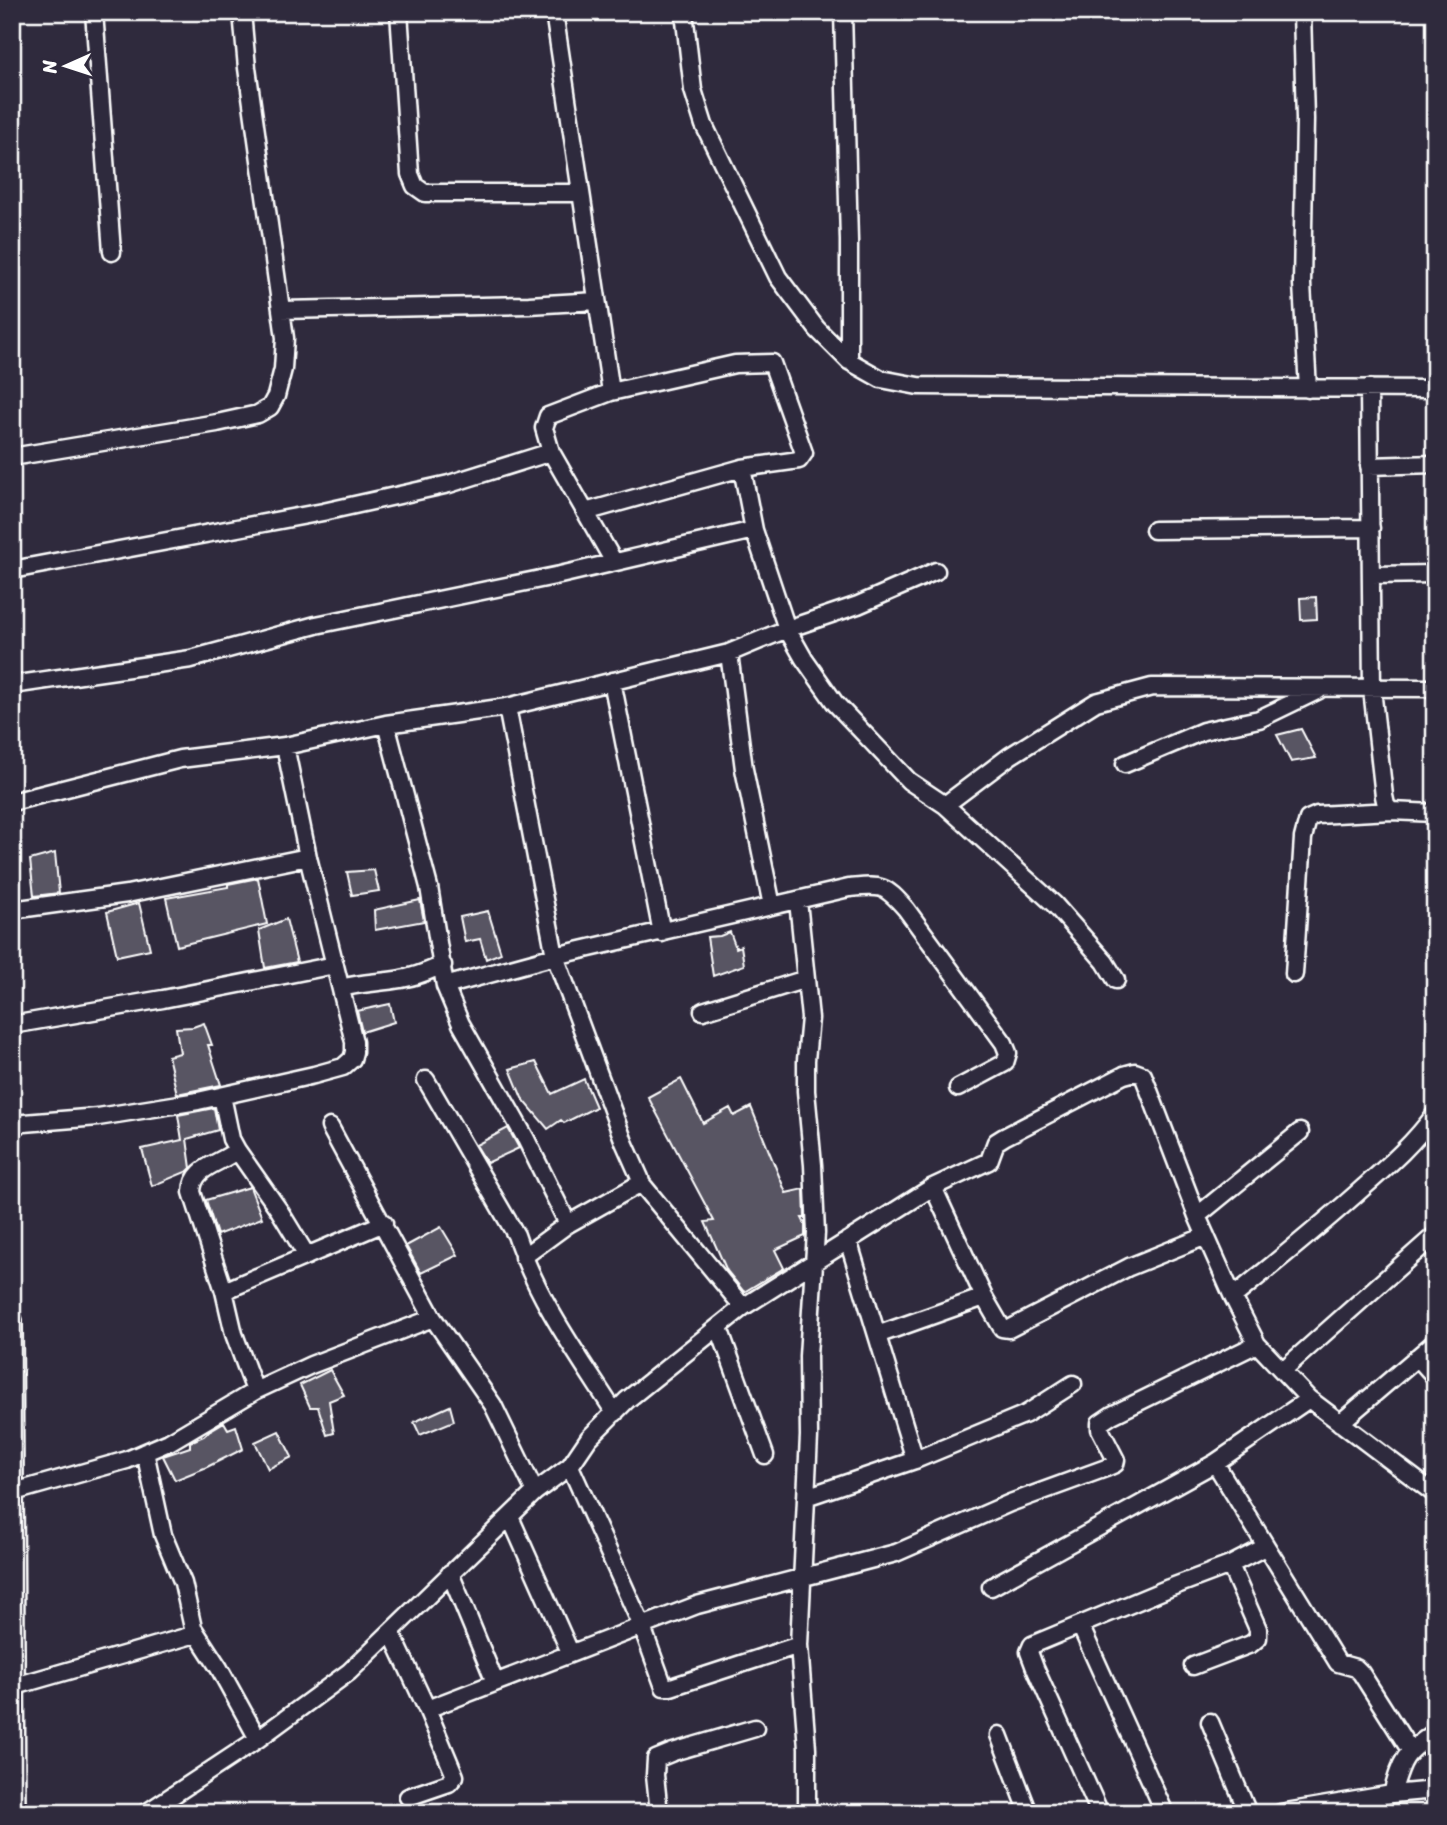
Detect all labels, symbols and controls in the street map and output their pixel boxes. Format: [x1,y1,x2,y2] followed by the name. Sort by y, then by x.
[32,32,102,102] north arrow
[33,59,66,75] text: N

